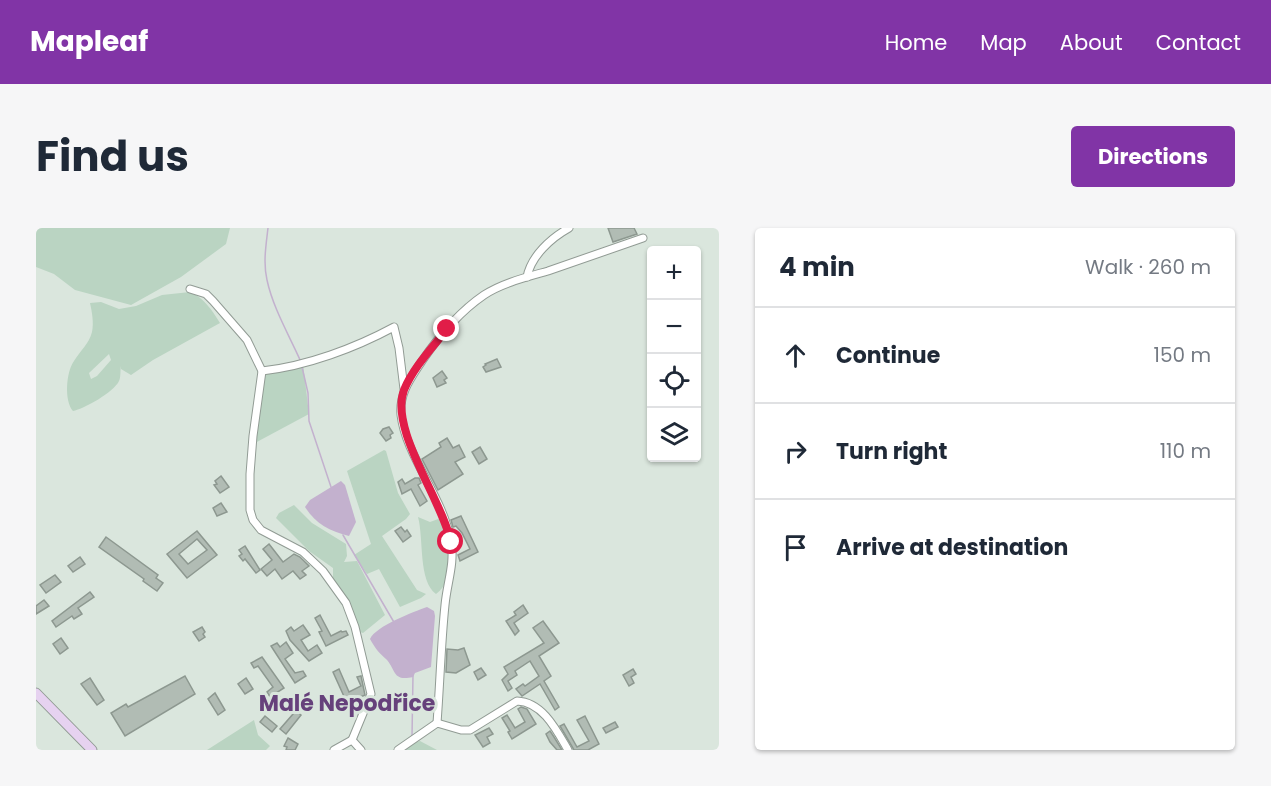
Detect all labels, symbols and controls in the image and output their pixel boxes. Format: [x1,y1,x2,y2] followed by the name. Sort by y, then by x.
[30,22,148,61] text: Mapleaf
[885,28,947,57] text: Home
[980,28,1027,57] text: Map
[1060,28,1123,57] text: About
[1156,28,1241,57] text: Contact
[1071,126,1235,187] button: Directions
[36,127,189,186] text: Find us
[647,246,701,462] map controls
[647,246,701,300] button: +
[779,249,855,285] text: 4 min
[1085,253,1211,281] text: Walk · 260 m
[647,300,701,354] button: −
[433,315,459,341] route end
[779,339,812,372] icon: ahead
[836,340,940,371] text: Continue
[1154,341,1211,369] text: 150 m
[647,354,701,408] button: locate
[647,408,701,462] button: layers
[779,435,812,468] icon: right
[836,436,947,467] text: Turn right
[1160,437,1211,465] text: 110 m
[437,528,463,554] route start
[779,531,812,564] icon: arrive
[836,532,1068,563] text: Arrive at destination
[259,688,435,719] district label: Malé Nepodřice

